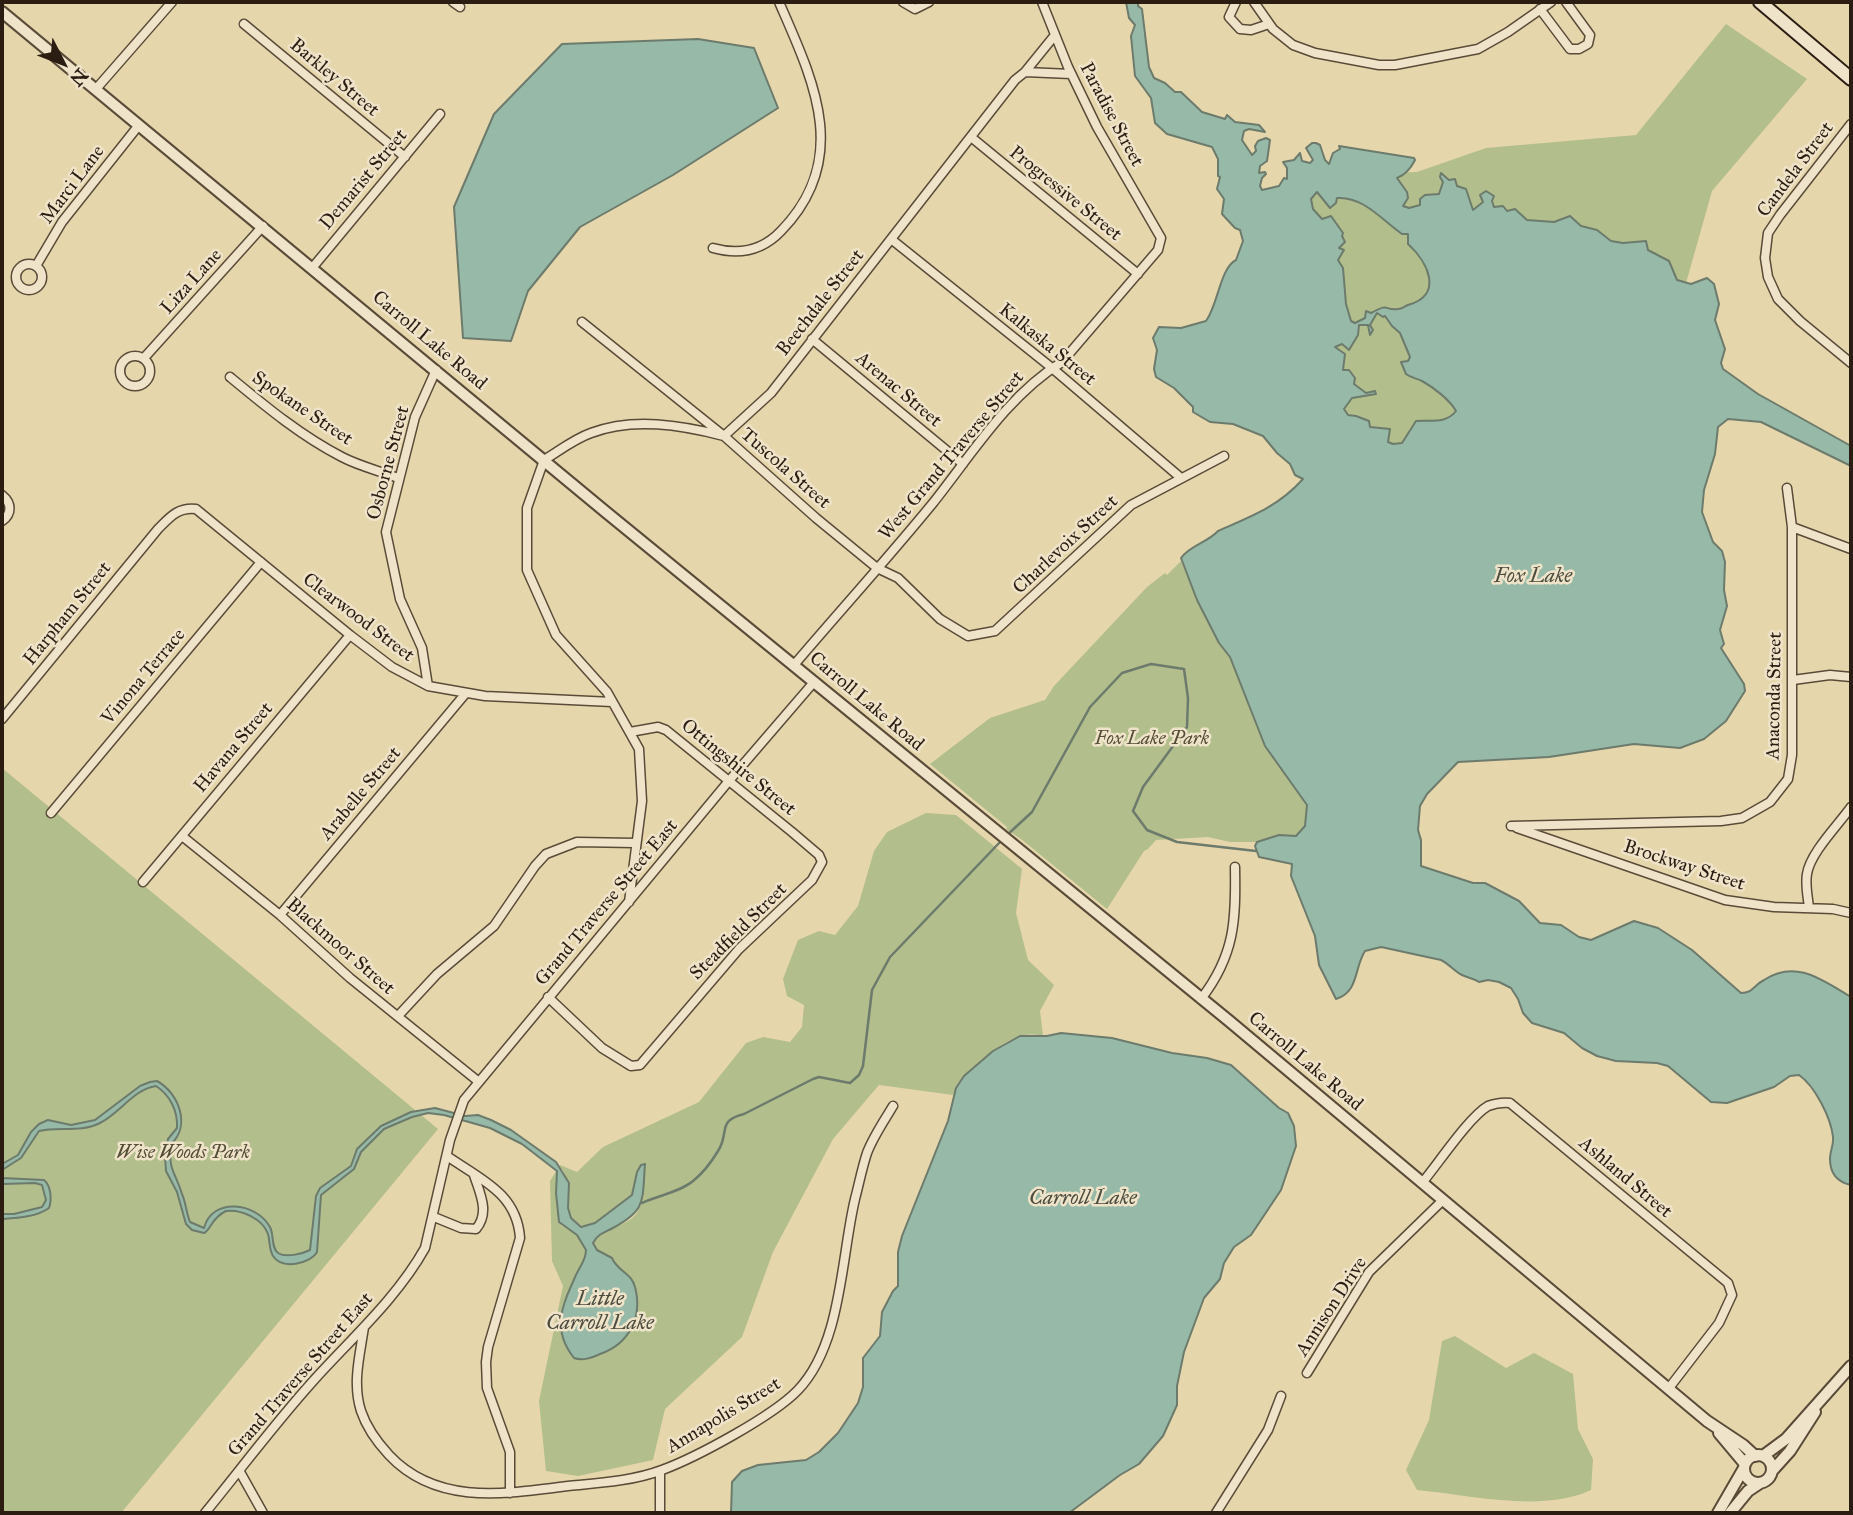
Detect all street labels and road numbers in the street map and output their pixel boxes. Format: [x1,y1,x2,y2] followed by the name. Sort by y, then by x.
[285,34,383,122] street label: Barkley Street
[1074,59,1148,171] street label: Paradise Street
[1753,118,1839,222] street label: Candela Street
[315,125,413,235] street label: Demarist Street
[36,141,110,229] street label: Marci Lane
[1004,142,1126,246] street label: Progressive Street
[157,244,227,320] street label: Liza Lane
[772,245,870,361] street label: Beechdale Street
[367,287,491,395] street label: Carroll Lake Road
[994,299,1100,391] street label: Kalkaska Street
[850,347,946,433] street label: Arenac Street
[247,367,357,451] street label: Spokane Street
[875,367,1029,545] street label: West Grand Traverse Street
[363,404,415,522] street label: Osborne Street
[735,424,835,514] street label: Tuscola Street
[1009,491,1123,599] street label: Charlevoix Street
[19,558,117,670] street label: Harpham Street
[298,569,418,667] street label: Clearwood Street
[97,624,191,730] street label: Vinona Terrace
[1762,632,1788,760] street label: Anaconda Street
[804,648,928,756] street label: Carroll Lake Road
[190,698,278,798] street label: Havana Street
[676,715,800,821] street label: Ottingshire Street
[315,743,407,845] street label: Arabelle Street
[531,815,683,991] street label: Grand Traverse Street East
[1620,836,1748,896] street label: Brockway Street
[686,879,792,985] street label: Steadfield Street
[281,894,399,1000] street label: Blackmoor Street
[1243,1008,1367,1116] street label: Carroll Lake Road
[1574,1132,1676,1224] street label: Ashland Street
[1292,1253,1372,1361] street label: Annison Drive
[224,1288,378,1462] street label: Grand Traverse Street East
[663,1373,785,1459] street label: Annapolis Street

